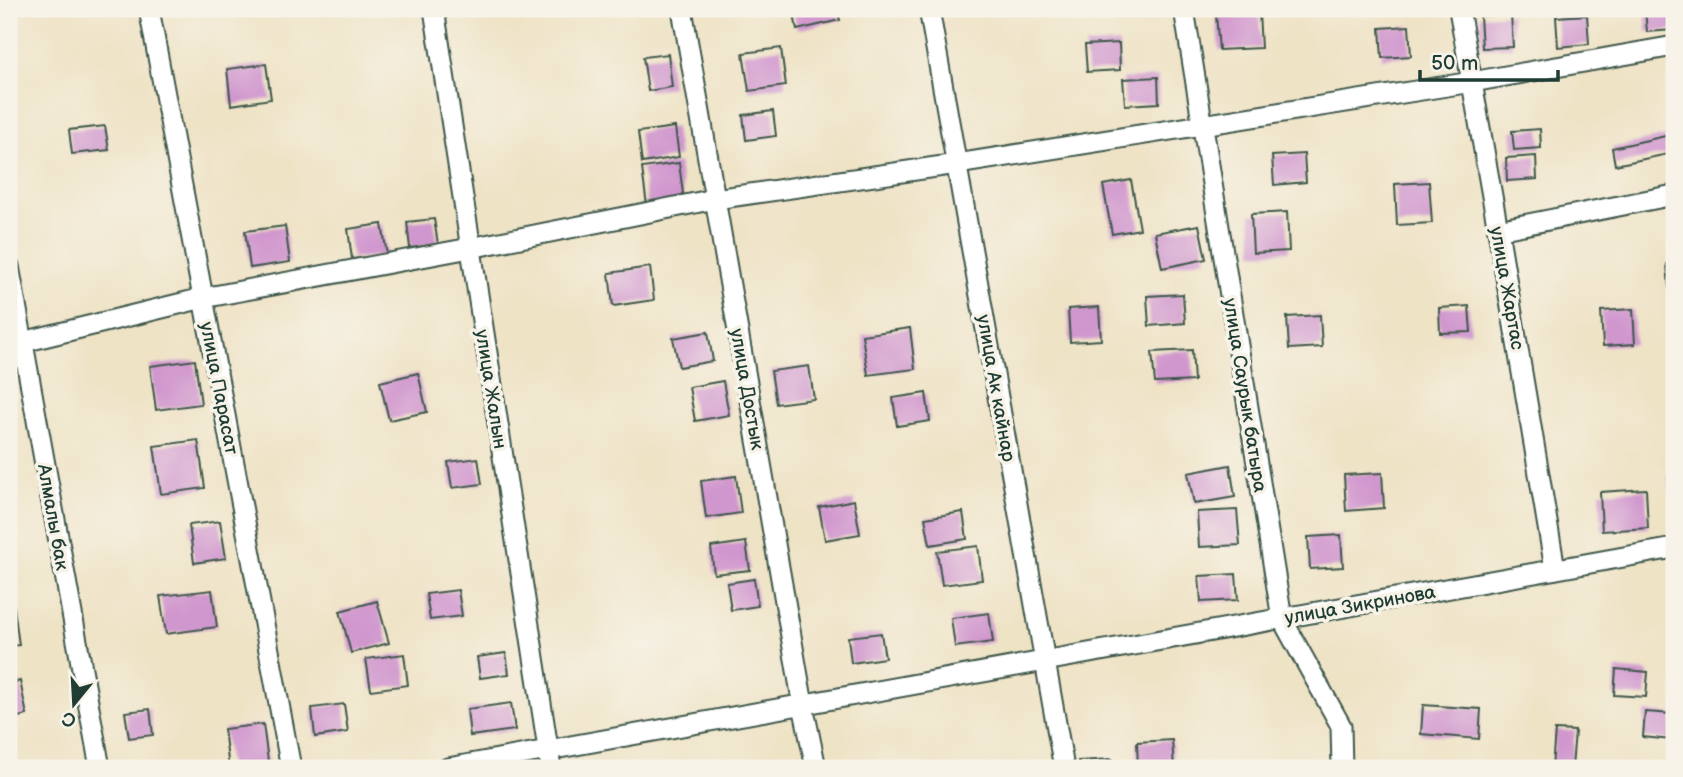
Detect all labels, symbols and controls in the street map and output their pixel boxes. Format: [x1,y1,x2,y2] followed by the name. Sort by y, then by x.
[1420,38,1559,82] scale bar
[1431,51,1478,76] text: 50 m
[1484,225,1529,352] street label: улица Жартас
[1218,297,1271,494] street label: улица Саурык батыра
[971,313,1020,464] street label: улица Ак кайнар
[194,320,243,457] street label: улица Парасат
[725,327,769,452] street label: улица Достык
[470,328,511,451] street label: улица Жалын
[32,461,73,572] street label: Алмалы бак
[1283,581,1437,630] street label: улица Зикринова
[38,668,108,738] north arrow
[59,706,79,732] text: С

